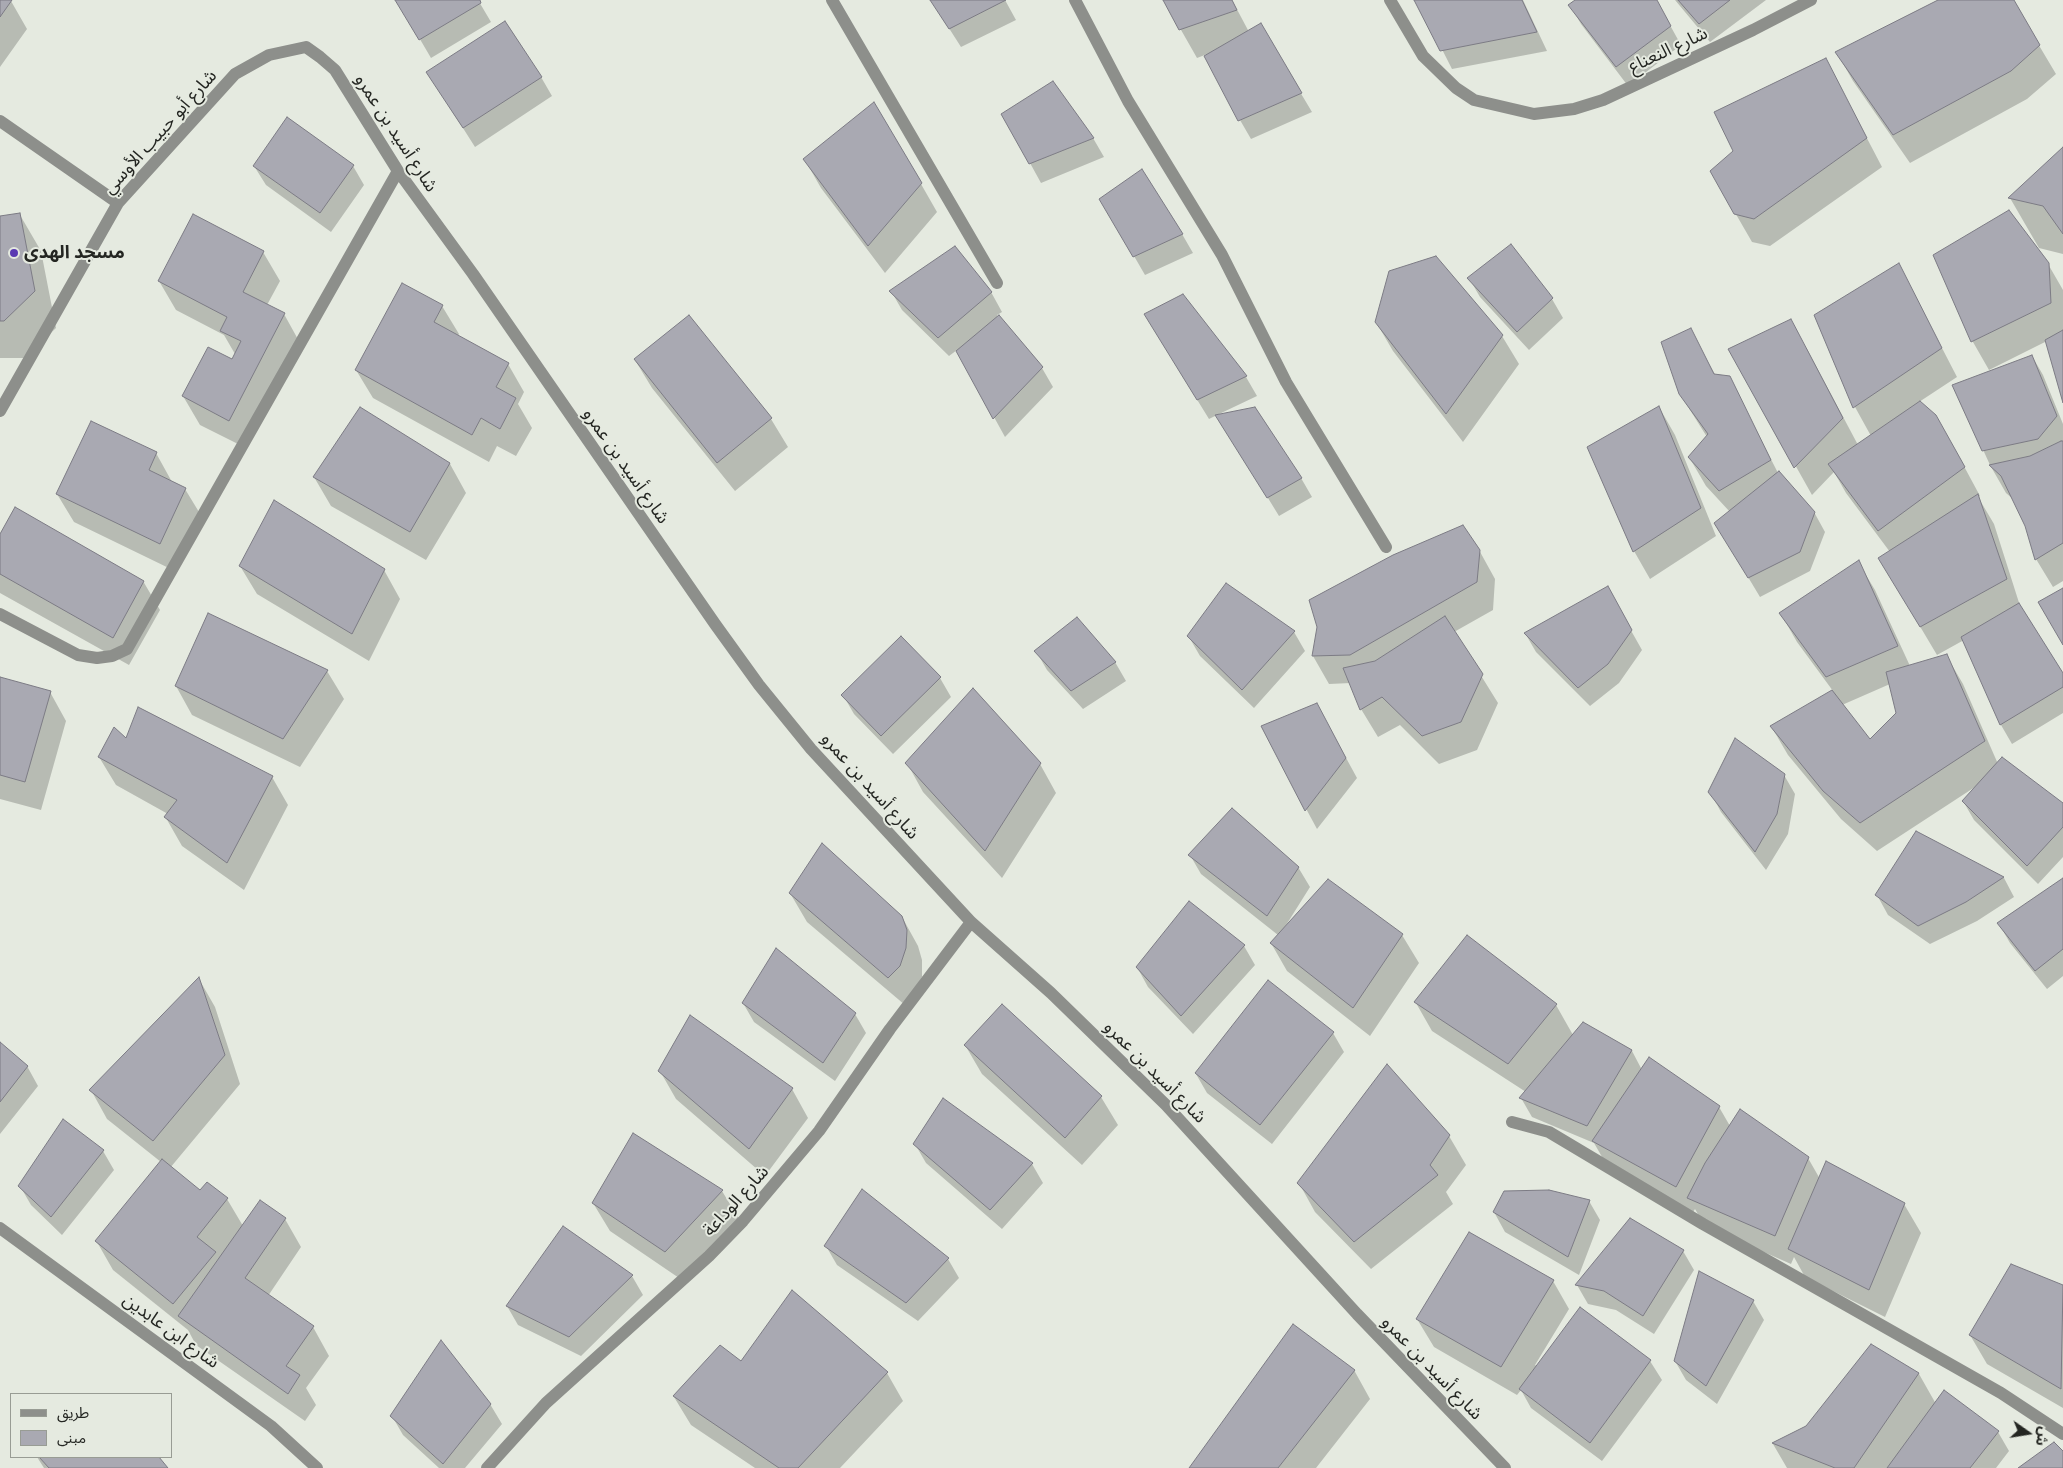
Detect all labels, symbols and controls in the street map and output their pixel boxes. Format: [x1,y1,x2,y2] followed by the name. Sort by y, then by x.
[1625,22,1711,78] street label: شارع النعناع
[99,65,221,199] street label: شارع أبو حبيب الأوسي
[350,70,442,196] street label: شارع أسيد بن عمرو
[24,242,125,264] place label: مسجد الهدى
[8,247,20,259] marker: مسجد الهدى
[578,404,674,528] street label: شارع أسيد بن عمرو
[816,728,924,844] street label: شارع أسيد بن عمرو
[1099,1016,1211,1128] street label: شارع أسيد بن عمرو
[699,1161,773,1241] street label: شارع الوداعة
[119,1289,223,1373] street label: شارع ابن عابدين
[1377,1312,1487,1424] street label: شارع أسيد بن عمرو
[10,1393,172,1458] legend
[57,1404,89,1422] text: طريق
[2003,1408,2053,1458] north arrow
[2033,1425,2053,1448] text: ش
[57,1429,86,1447] text: مبنى

